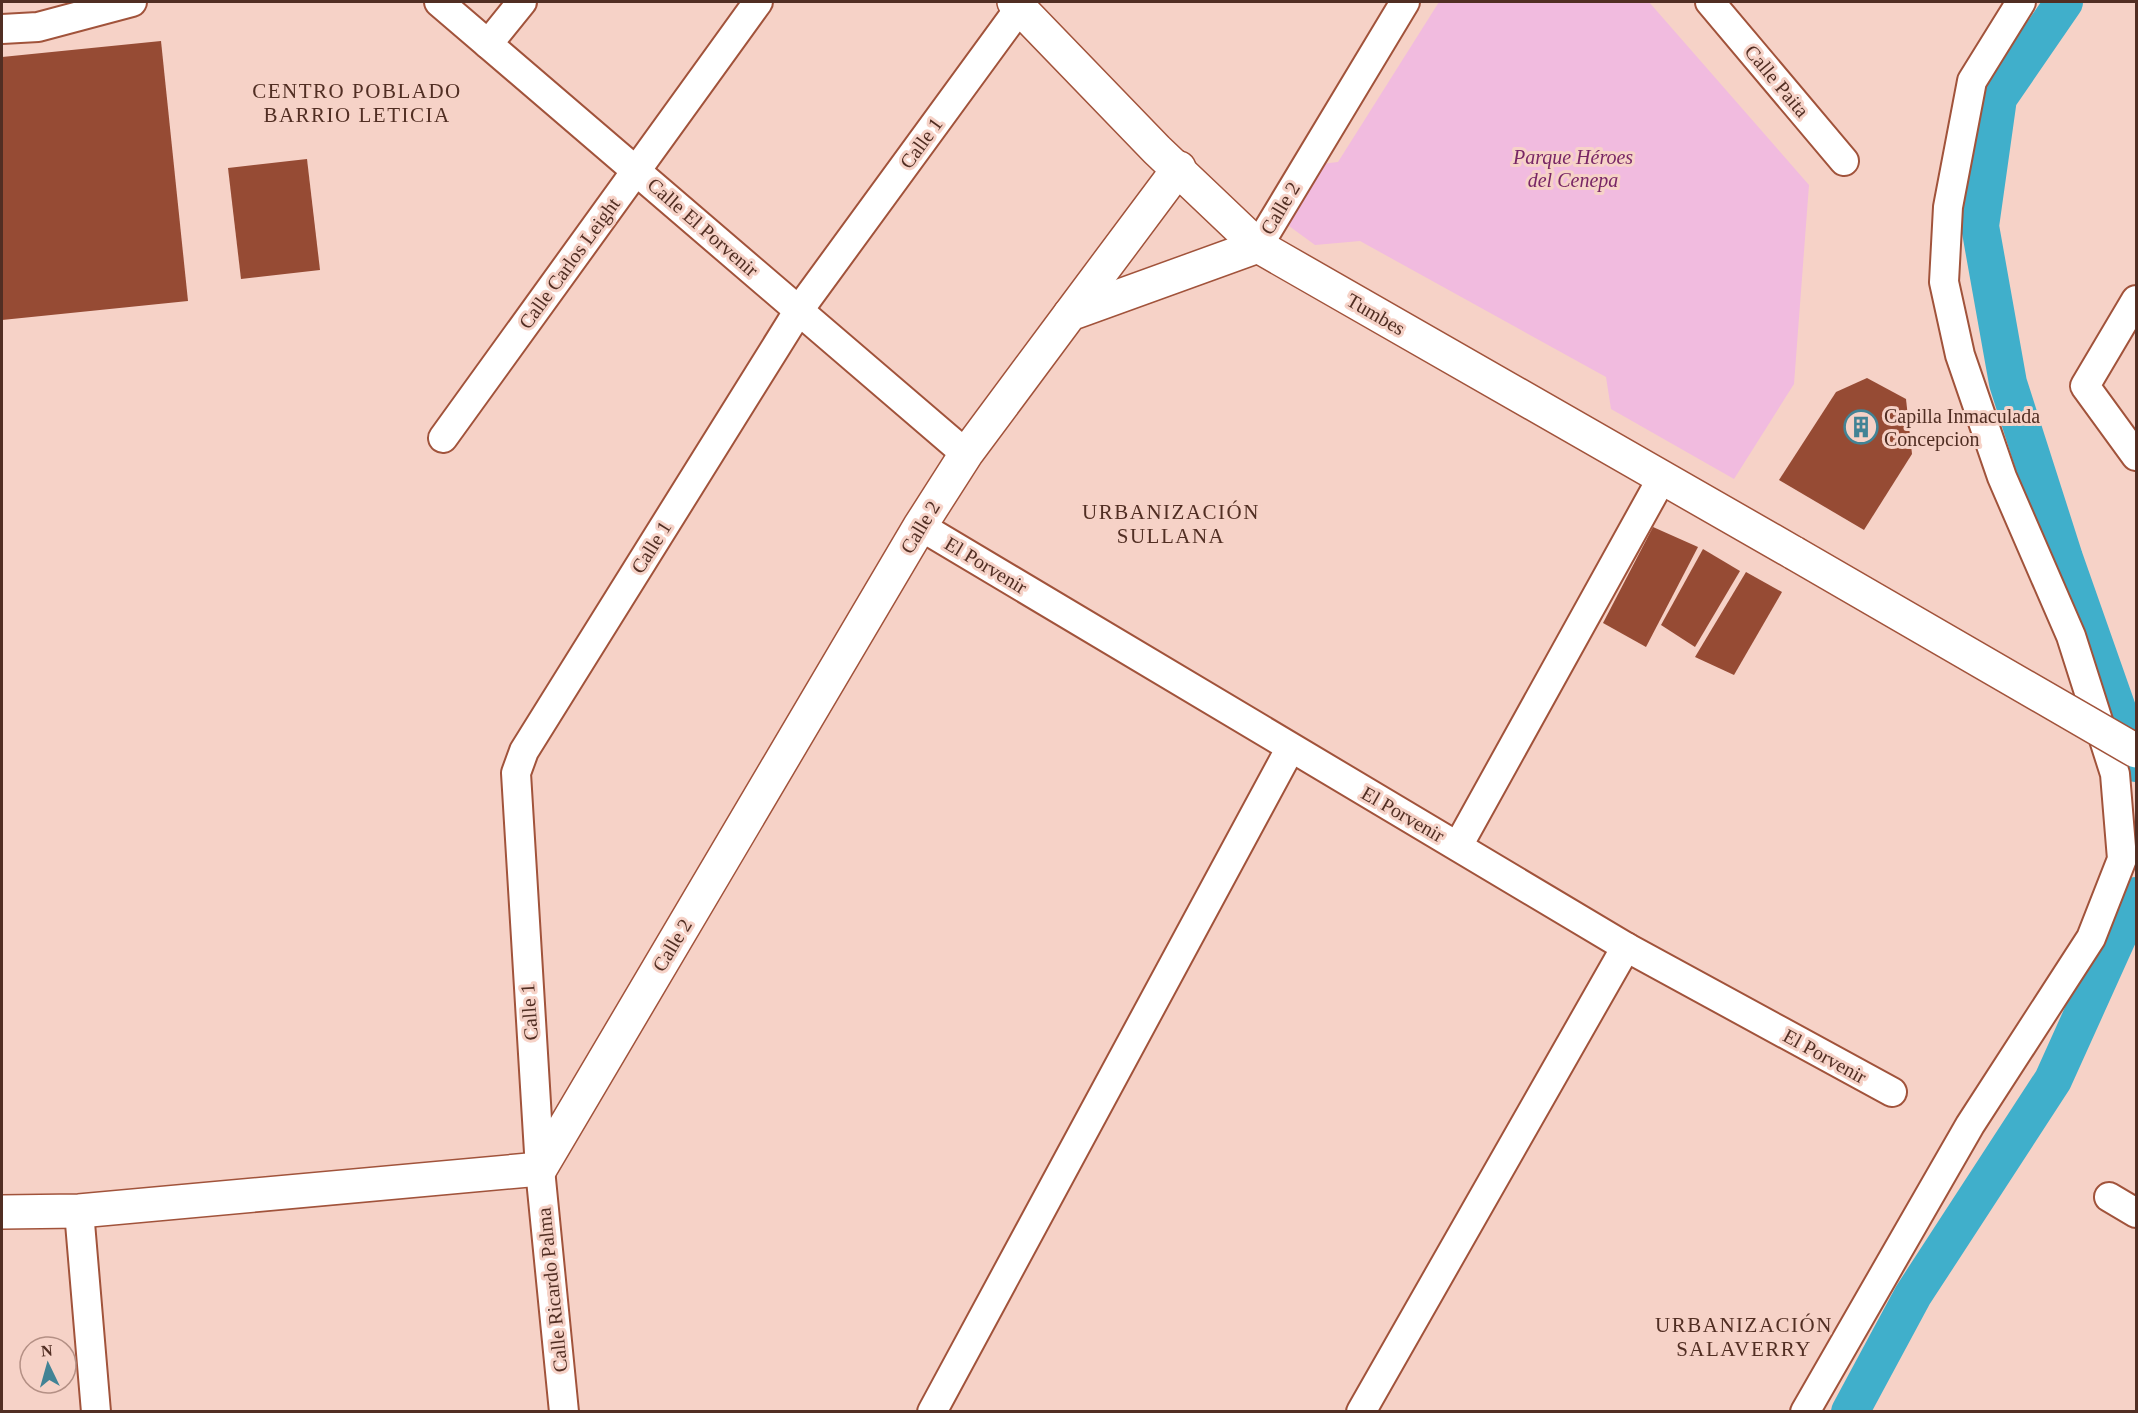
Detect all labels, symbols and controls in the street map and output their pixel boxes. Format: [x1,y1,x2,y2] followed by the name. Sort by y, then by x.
[1741,41,1814,122] street label: Calle Paita
[252,79,462,127] district label: CENTRO POBLADO BARRIO LETICIA
[895,113,947,173] street label: Calle 1
[1512,146,1633,192] park label: Parque Héroes del Cenepa
[643,173,763,281] street label: Calle El Porvenir
[1256,178,1304,238] street label: Calle 2
[514,193,625,333] street label: Calle Carlos Leight
[1343,289,1409,340] street label: Tumbes
[1884,405,2040,451] place label: Capilla Inmaculada Concepcion
[1843,409,1879,445] building icon: Capilla Inmaculada Concepcion
[896,497,944,557] street label: Calle 2
[1082,500,1260,548] district label: URBANIZACIÓN SULLANA
[627,517,675,577] street label: Calle 1
[941,532,1031,598] street label: El Porvenir
[1358,782,1448,847] street label: El Porvenir
[648,915,696,975] street label: Calle 2
[516,983,542,1041] street label: Calle 1
[1780,1024,1871,1088] street label: El Porvenir
[532,1206,572,1373] street label: Calle Ricardo Palma
[1655,1313,1833,1361] district label: URBANIZACIÓN SALAVERRY
[18,1335,78,1395] north arrow
[40,1342,54,1360] text: N

